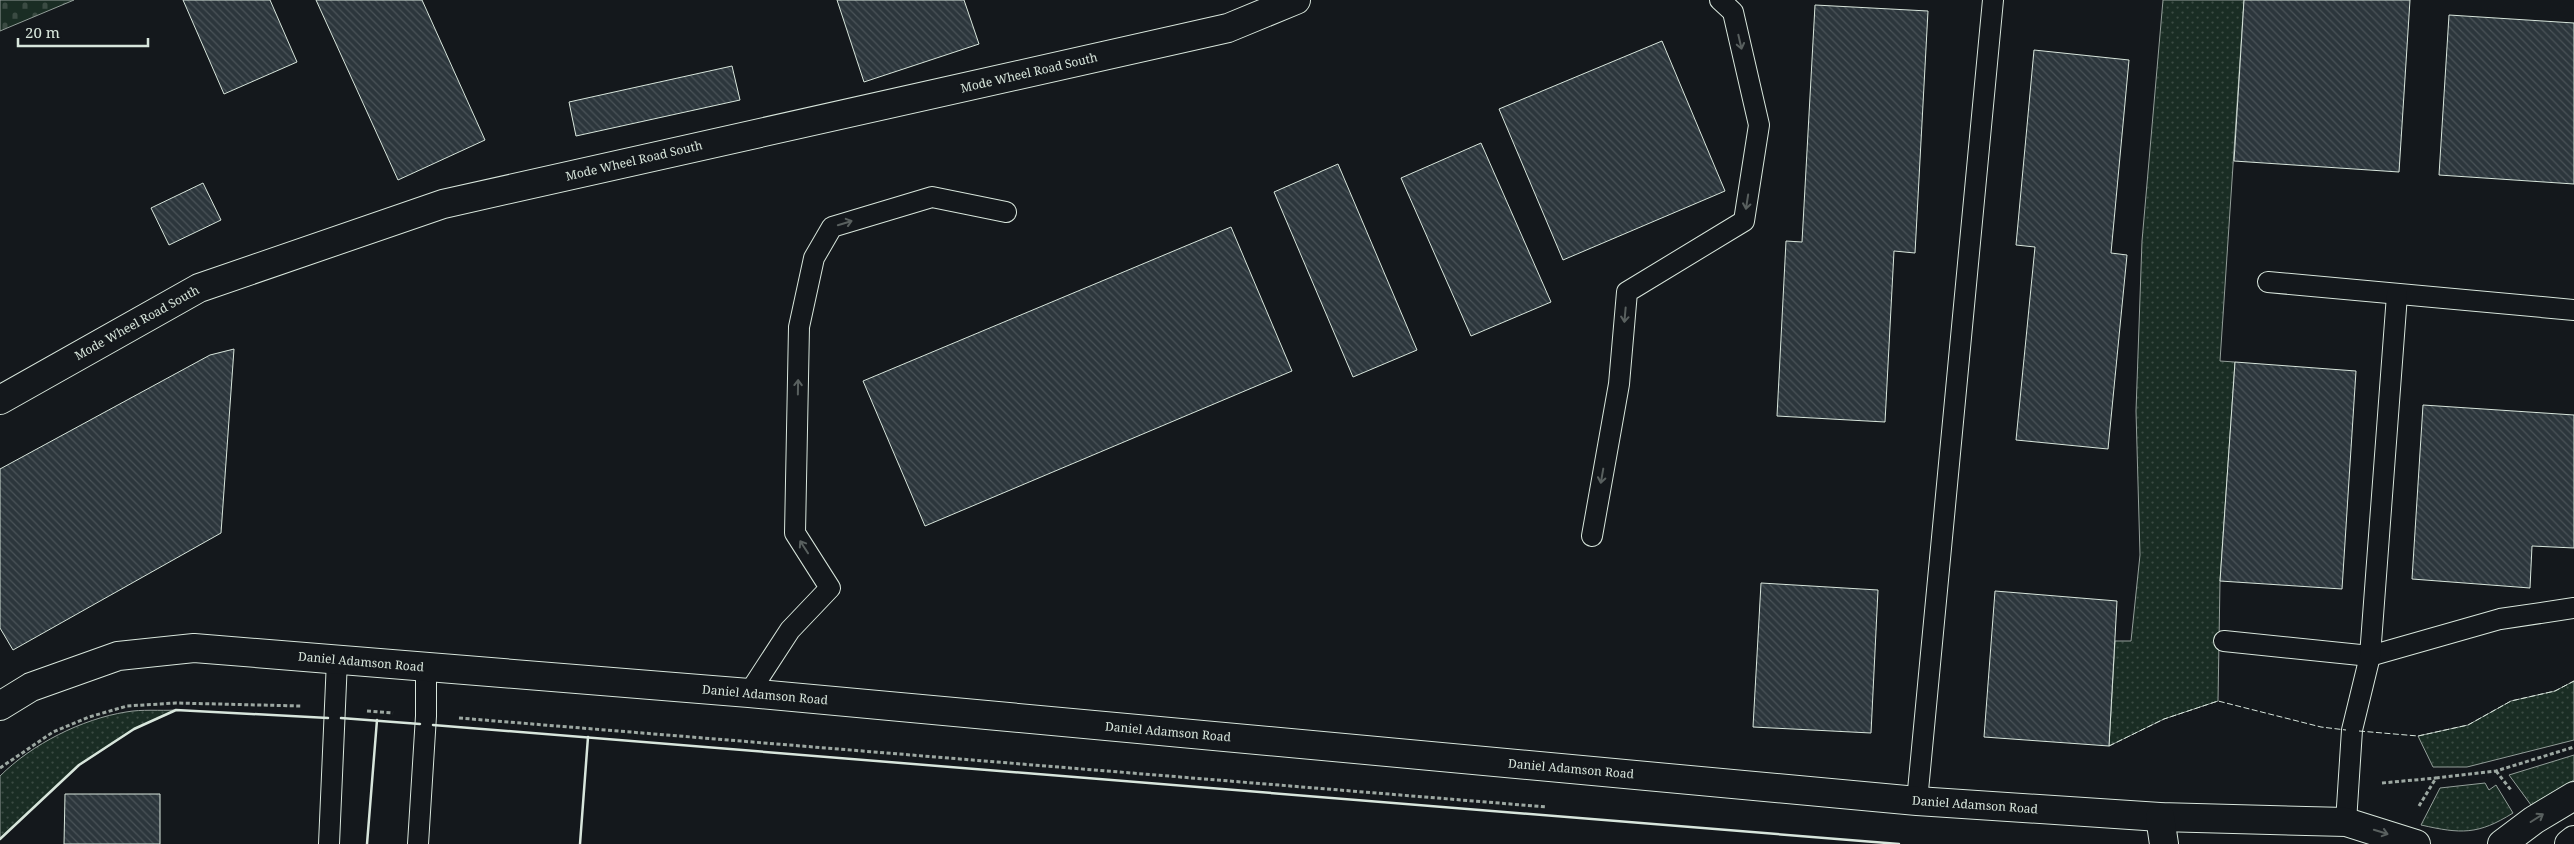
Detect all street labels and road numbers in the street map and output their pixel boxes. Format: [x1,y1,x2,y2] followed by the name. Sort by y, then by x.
[959,48,1099,97] street label: Mode Wheel Road South
[564,136,704,185] street label: Mode Wheel Road South
[71,281,202,364] street label: Mode Wheel Road South
[297,648,425,676] street label: Daniel Adamson Road
[701,681,829,709] street label: Daniel Adamson Road
[1104,718,1232,746] street label: Daniel Adamson Road
[1507,755,1635,783] street label: Daniel Adamson Road
[1912,792,2039,817] street label: Daniel Adamson Road

